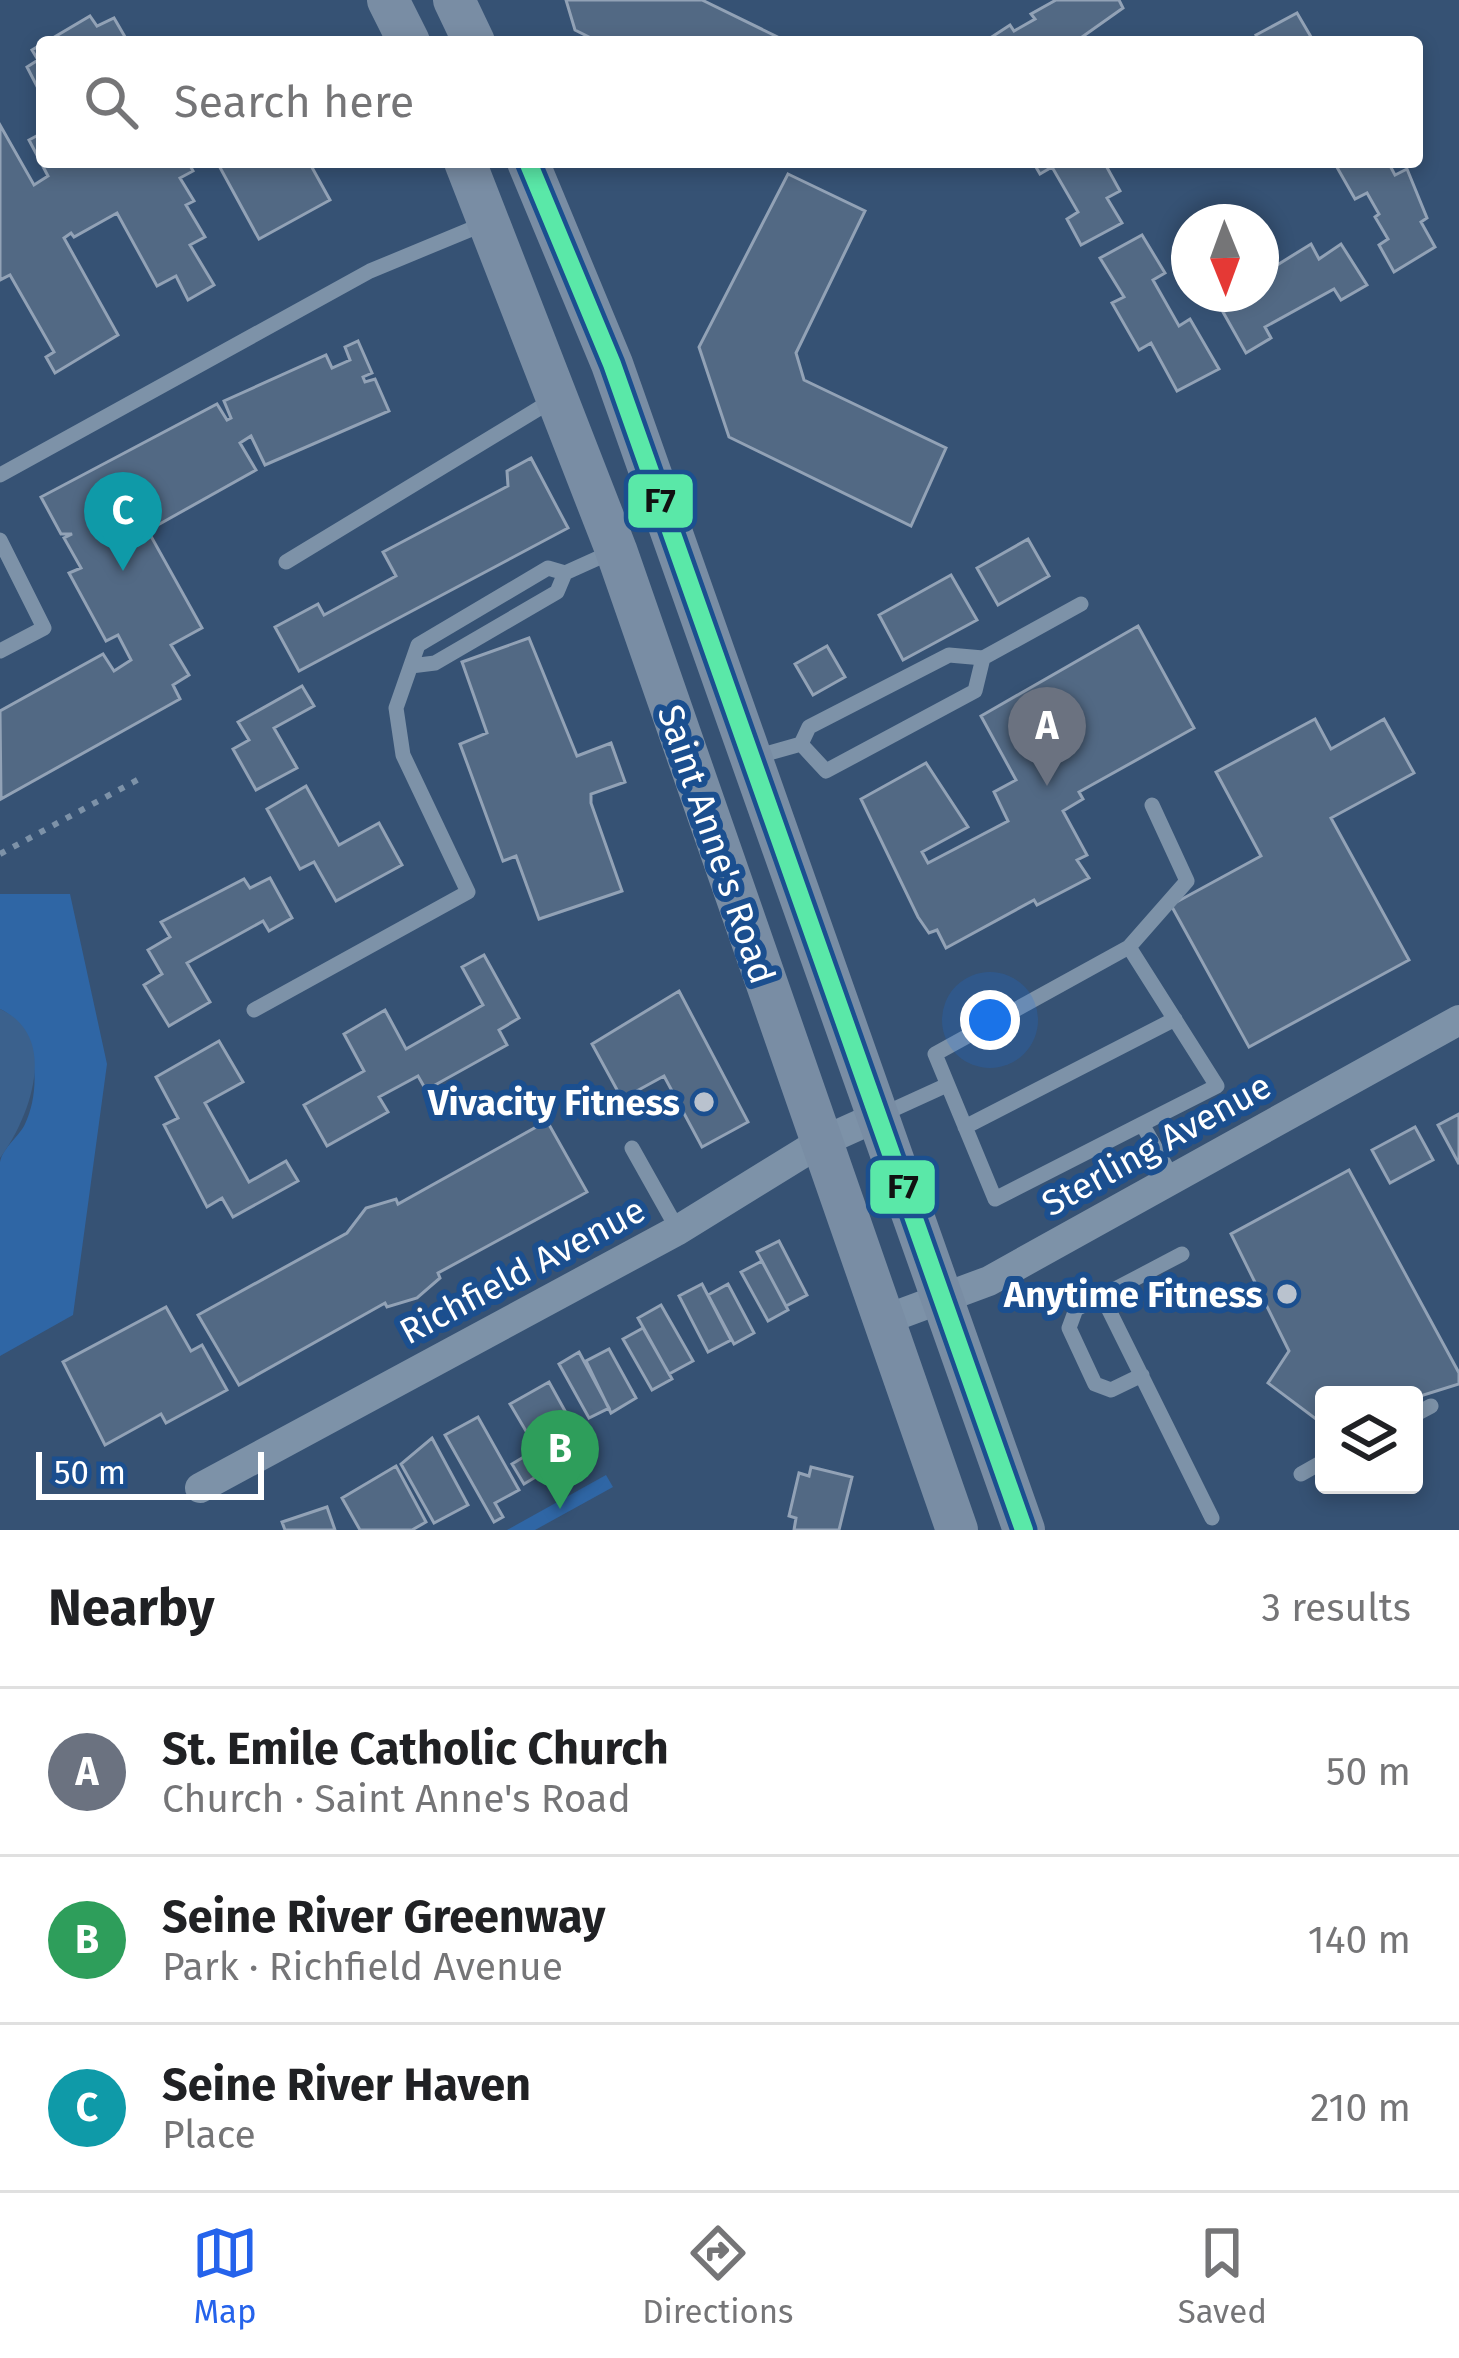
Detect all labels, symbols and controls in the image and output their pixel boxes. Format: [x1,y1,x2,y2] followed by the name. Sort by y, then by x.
[36,36,1423,168] search box
[78,69,144,135] icon: search
[174,75,414,129] text: Search here
[1171,204,1279,312] north arrow
[84,472,162,571] pin: C
[626,472,695,530] line badge: F7
[644,481,676,521] text: F7
[1008,687,1086,786] pin: A
[648,699,784,990] street label: Saint Anne's Road
[960,990,1020,1050] your location
[1034,1064,1279,1226] street label: Sterling Avenue
[427,1081,680,1125] place label: Vivacity Fitness
[691,1089,717,1115] marker: Vivacity Fitness
[868,1158,937,1216] line badge: F7
[887,1167,919,1207] text: F7
[392,1188,653,1354] street label: Richfield Avenue
[1003,1273,1263,1317] place label: Anytime Fitness
[1274,1281,1300,1307] marker: Anytime Fitness
[1315,1386,1423,1494] map controls
[1315,1386,1423,1494] button: layers
[521,1410,599,1509] pin: B
[36,1446,264,1499] scale bar
[54,1453,126,1493] text: 50 m
[48,1577,214,1639] text: Nearby
[1261,1585,1411,1631] text: 3 results
[162,1722,669,1776] text: St. Emile Catholic Church
[75,1749,99,1795] text: A
[1326,1749,1411,1795] text: 50 m
[162,1776,631,1822] text: Church · Saint Anne's Road
[162,1890,605,1944] text: Seine River Greenway
[75,1917,99,1963] text: B
[1308,1917,1411,1963] text: 140 m
[162,1944,563,1990] text: Park · Richfield Avenue
[162,2058,531,2112] text: Seine River Haven
[76,2085,98,2131] text: C
[1310,2085,1411,2131] text: 210 m
[162,2112,256,2158] text: Place
[192,2220,258,2332] tab: Map
[642,2220,794,2332] tab: Directions
[1178,2220,1267,2332] tab: Saved

